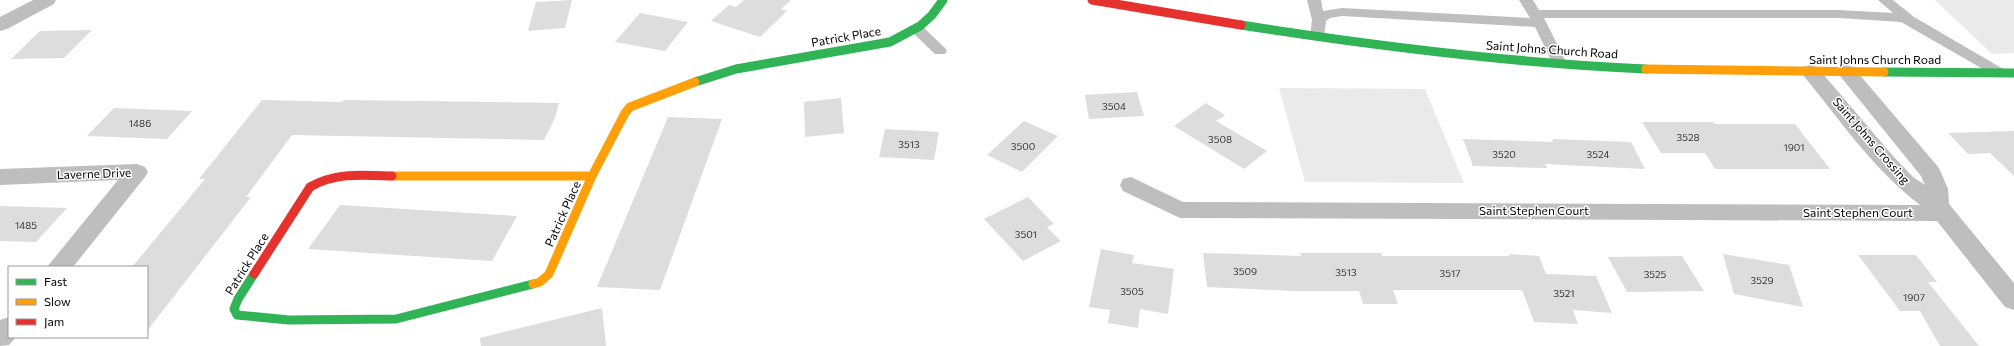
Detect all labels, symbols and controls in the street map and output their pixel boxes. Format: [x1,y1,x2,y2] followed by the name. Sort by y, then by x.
[810,23,882,49] street label: Patrick Place
[1486,37,1619,62] street label: Saint Johns Church Road
[1809,52,1941,67] street label: Saint Johns Church Road
[1830,94,1913,187] street label: Saint Johns Crossing
[1102,100,1126,112] house number: 3504
[129,117,151,129] house number: 1486
[1676,131,1700,143] house number: 3528
[1208,133,1232,145] house number: 3508
[898,138,920,150] house number: 3513
[1011,140,1035,152] house number: 3500
[1783,141,1805,153] house number: 1901
[1492,148,1516,160] house number: 3520
[1587,148,1609,160] house number: 3524
[56,165,131,181] street label: Laverne Drive
[541,179,583,249] street label: Patrick Place
[1479,203,1589,217] street label: Saint Stephen Court
[1803,205,1913,219] street label: Saint Stephen Court
[15,219,37,231] house number: 1485
[1015,228,1037,240] house number: 3501
[222,230,271,297] street label: Patrick Place
[1233,265,1257,277] house number: 3509
[8,266,148,338] legend
[1335,266,1357,278] house number: 3513
[1439,267,1461,279] house number: 3517
[1644,268,1667,280] house number: 3525
[44,274,67,288] text: Fast
[1750,274,1774,286] house number: 3529
[1120,285,1144,297] house number: 3505
[1553,287,1575,299] house number: 3521
[1903,291,1925,303] house number: 1907
[44,294,71,308] text: Slow
[44,314,64,329] text: Jam

